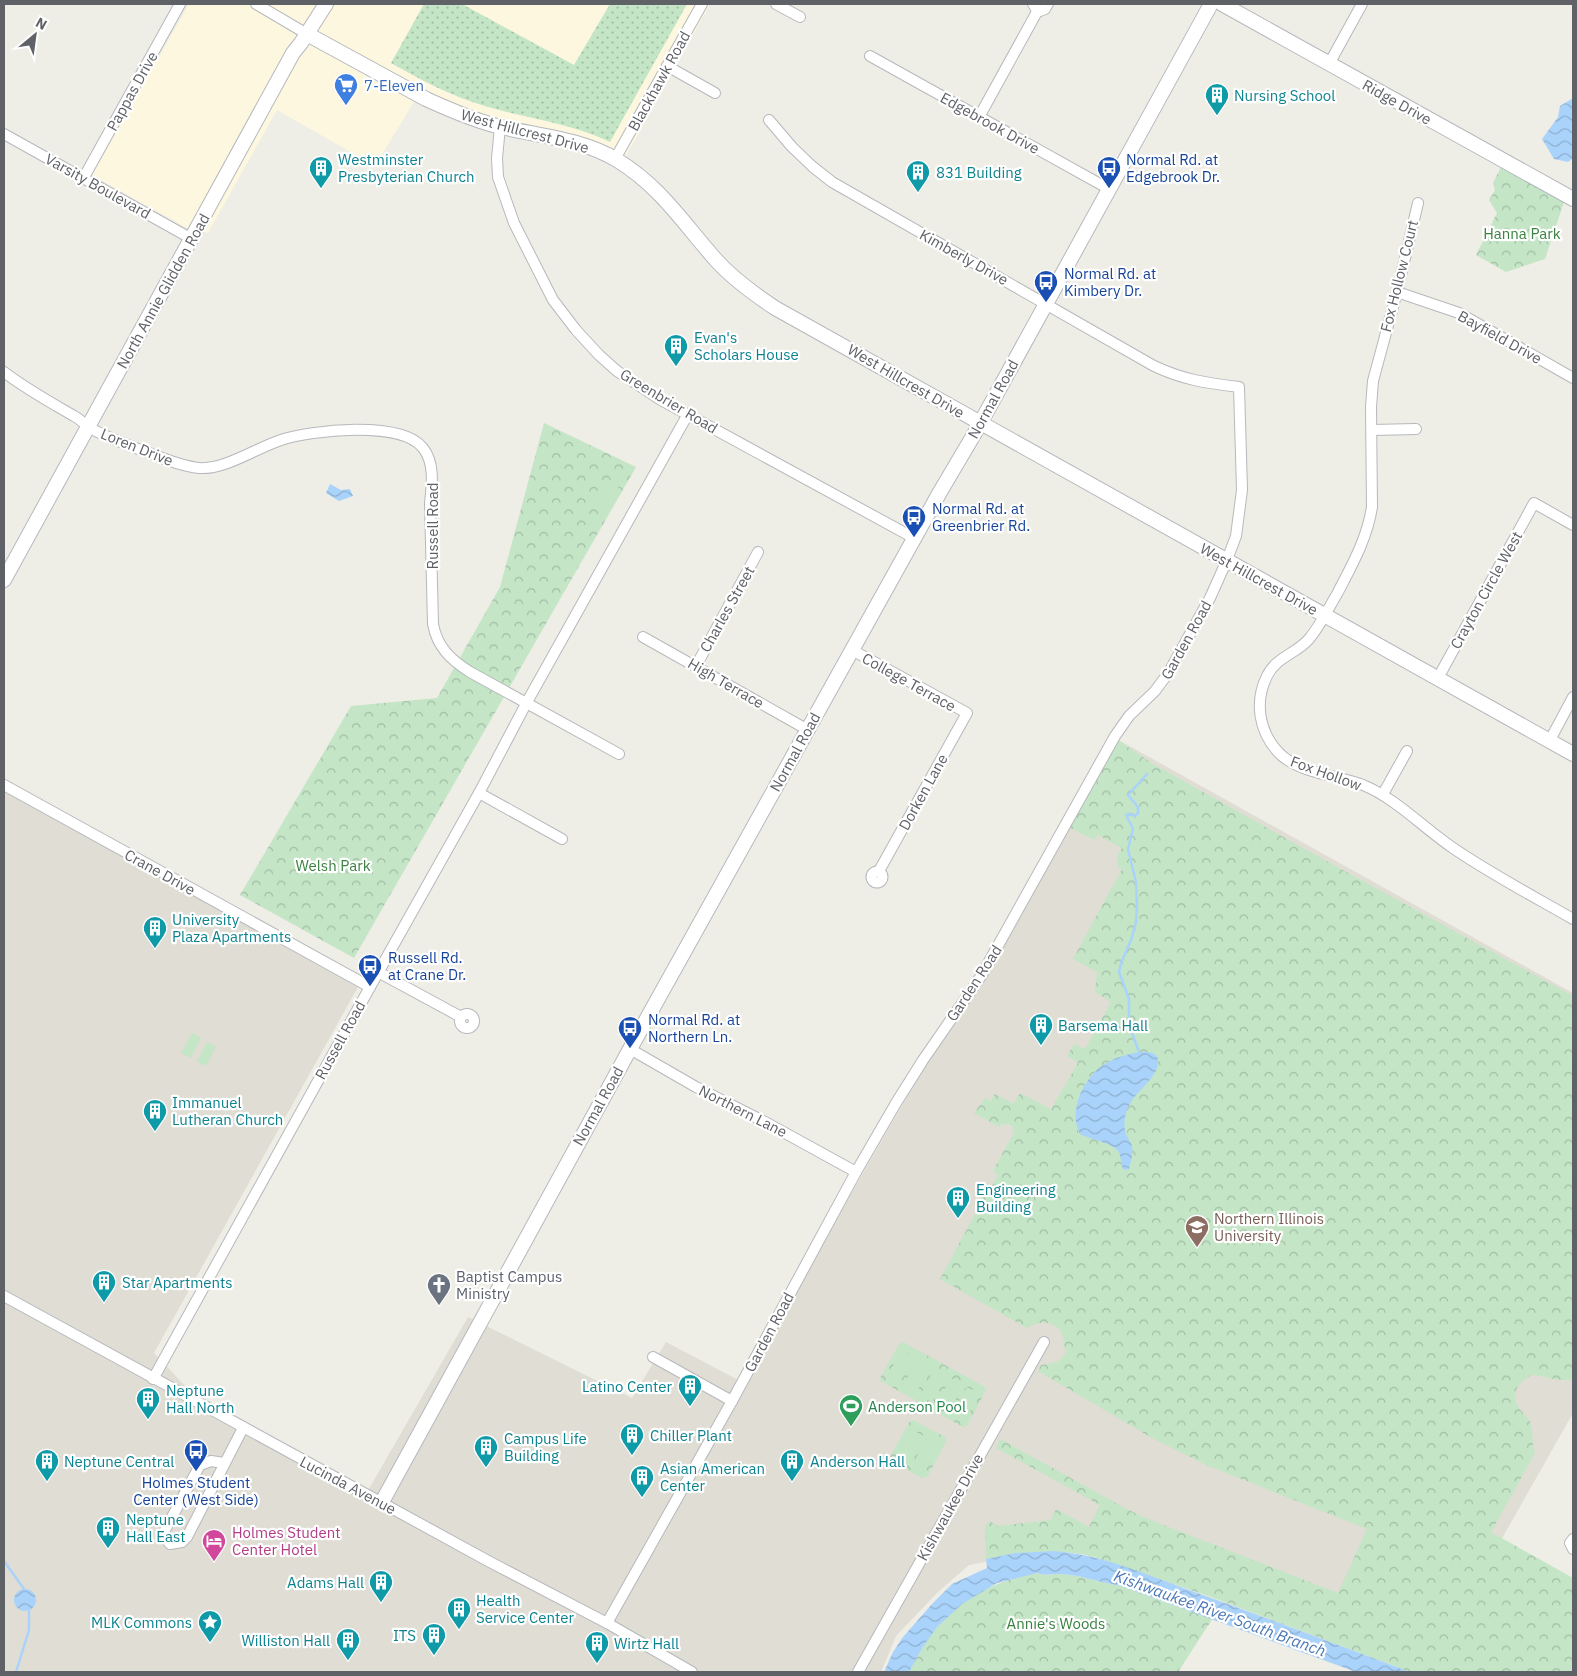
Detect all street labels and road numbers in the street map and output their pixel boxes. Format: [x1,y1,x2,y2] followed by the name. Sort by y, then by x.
[624,28,694,134] street label: Blackhawk Road
[102,48,162,134] street label: Pappas Drive
[1359,75,1435,129] street label: Ridge Drive
[937,88,1043,158] street label: Edgebrook Drive
[459,105,591,157] street label: West Hillcrest Drive
[42,149,154,223] street label: Varsity Boulevard
[112,210,214,372] street label: North Annie Glidden Road
[1376,218,1422,334] street label: Fox Hollow Court
[916,225,1012,289] street label: Kimberly Drive
[1455,306,1545,368] street label: Bayfield Drive
[844,340,968,422] street label: West Hillcrest Drive
[963,356,1023,442] street label: Normal Road
[617,364,721,438] street label: Greenbrier Road
[98,424,176,470] street label: Loren Drive
[423,483,442,570] street label: Russell Road
[1446,528,1526,652] street label: Crayton Circle West
[1197,539,1321,619] street label: West Hillcrest Drive
[696,563,758,655] street label: Charles Street
[1157,597,1215,683] street label: Garden Road
[859,648,959,716] street label: College Terrace
[685,654,767,712] street label: High Terrace
[765,709,825,795] street label: Normal Road
[894,751,952,833] street label: Dorken Lane
[1288,751,1365,795] street label: Fox Hollow
[121,845,199,899] street label: Crane Drive
[942,941,1006,1025] street label: Garden Road
[311,997,369,1083] street label: Russell Road
[568,1063,628,1149] street label: Normal Road
[696,1081,790,1141] street label: Northern Lane
[740,1289,798,1375] street label: Garden Road
[913,1450,987,1564] street label: Kishwaukee Drive
[297,1452,399,1518] street label: Lucinda Avenue

